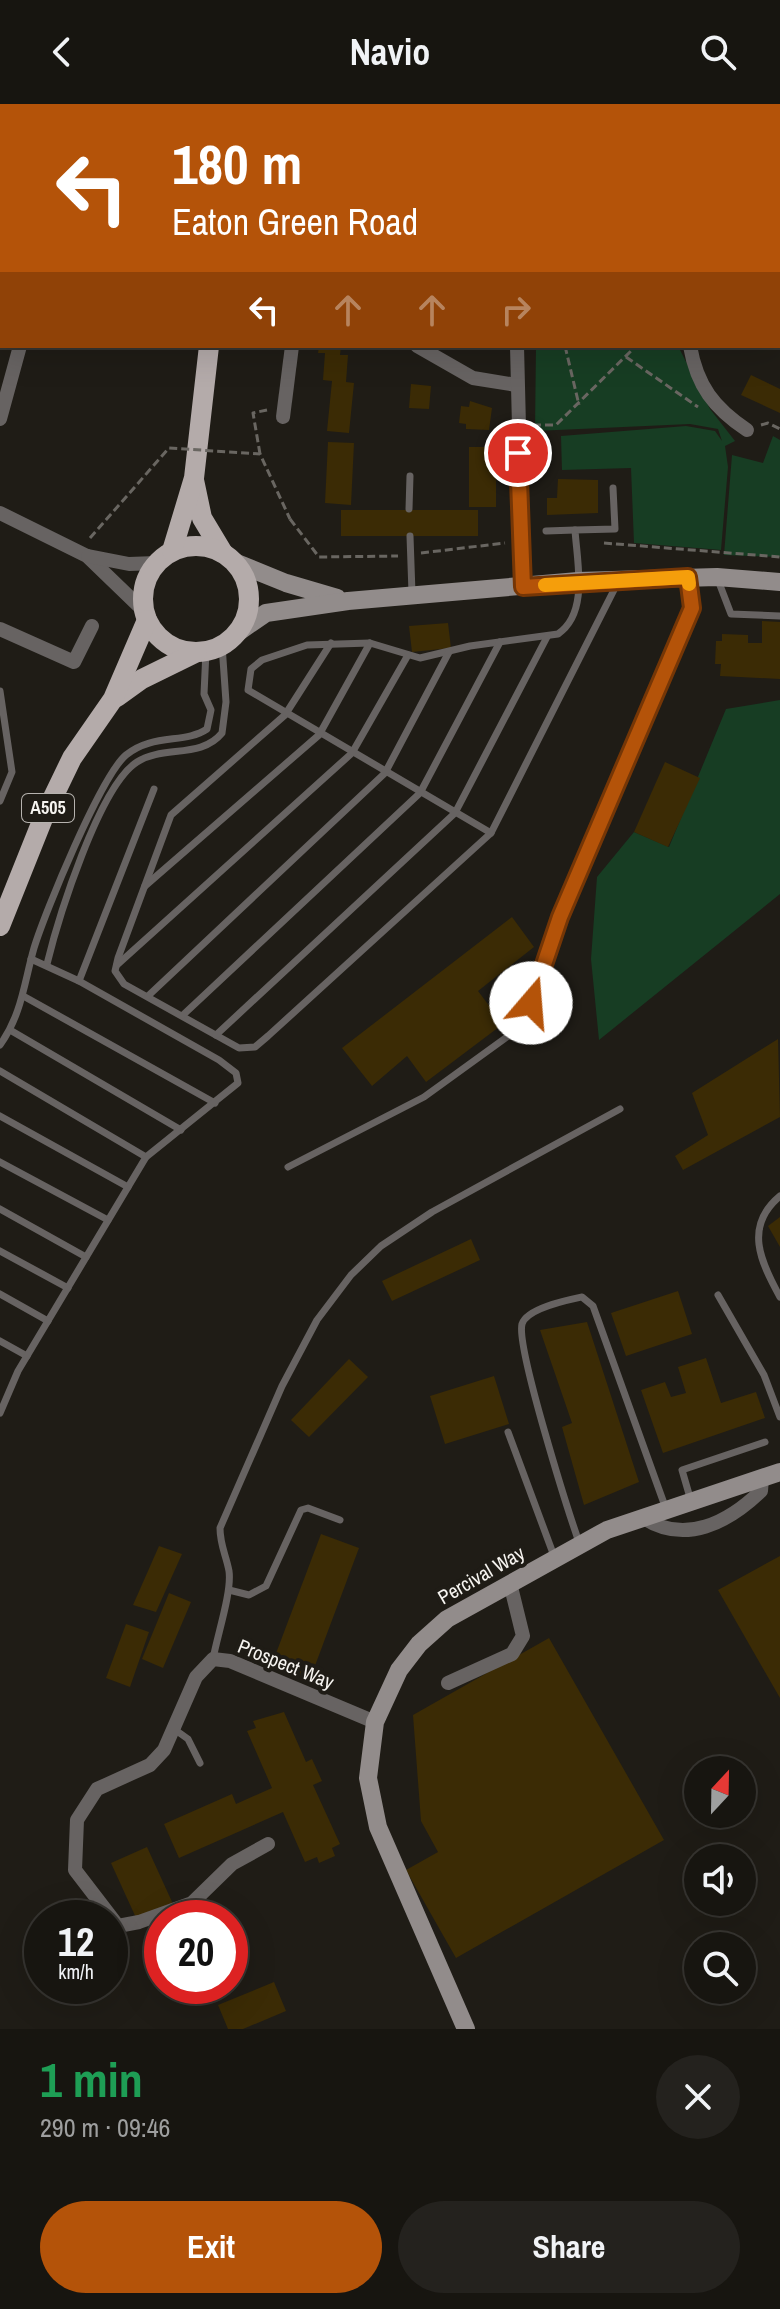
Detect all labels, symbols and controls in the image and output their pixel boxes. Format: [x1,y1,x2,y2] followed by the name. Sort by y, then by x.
[350,28,430,76] text: Navio
[40,30,84,74] icon: back
[696,30,740,74] icon: search
[172,126,302,201] text: 180 m
[40,136,144,240] icon: left
[172,198,418,246] text: Eaton Green Road
[242,288,286,332] icon: left
[326,288,370,332] icon: ahead
[410,288,454,332] icon: ahead
[494,288,538,332] icon: right
[484,419,552,487] pin
[496,431,540,475] icon: arrive
[22,794,74,822] road number: A505
[489,961,573,1045] position arrow
[432,1538,530,1610] street label: Percival Way
[234,1632,339,1695] street label: Prospect Way
[684,1756,756,1828] north arrow
[684,1756,756,2004] map controls
[684,1844,756,1916] button: sound
[144,1900,248,2004] speed limit sign: 20
[58,1915,94,1968] text: 12
[684,1932,756,2004] button: search
[58,1958,94,1985] text: km/h
[40,2047,143,2112] text: 1 min
[656,2055,740,2139] button: close
[40,2110,170,2145] text: 290 m · 09:46
[40,2201,382,2293] button: Exit
[398,2201,740,2293] button: Share

